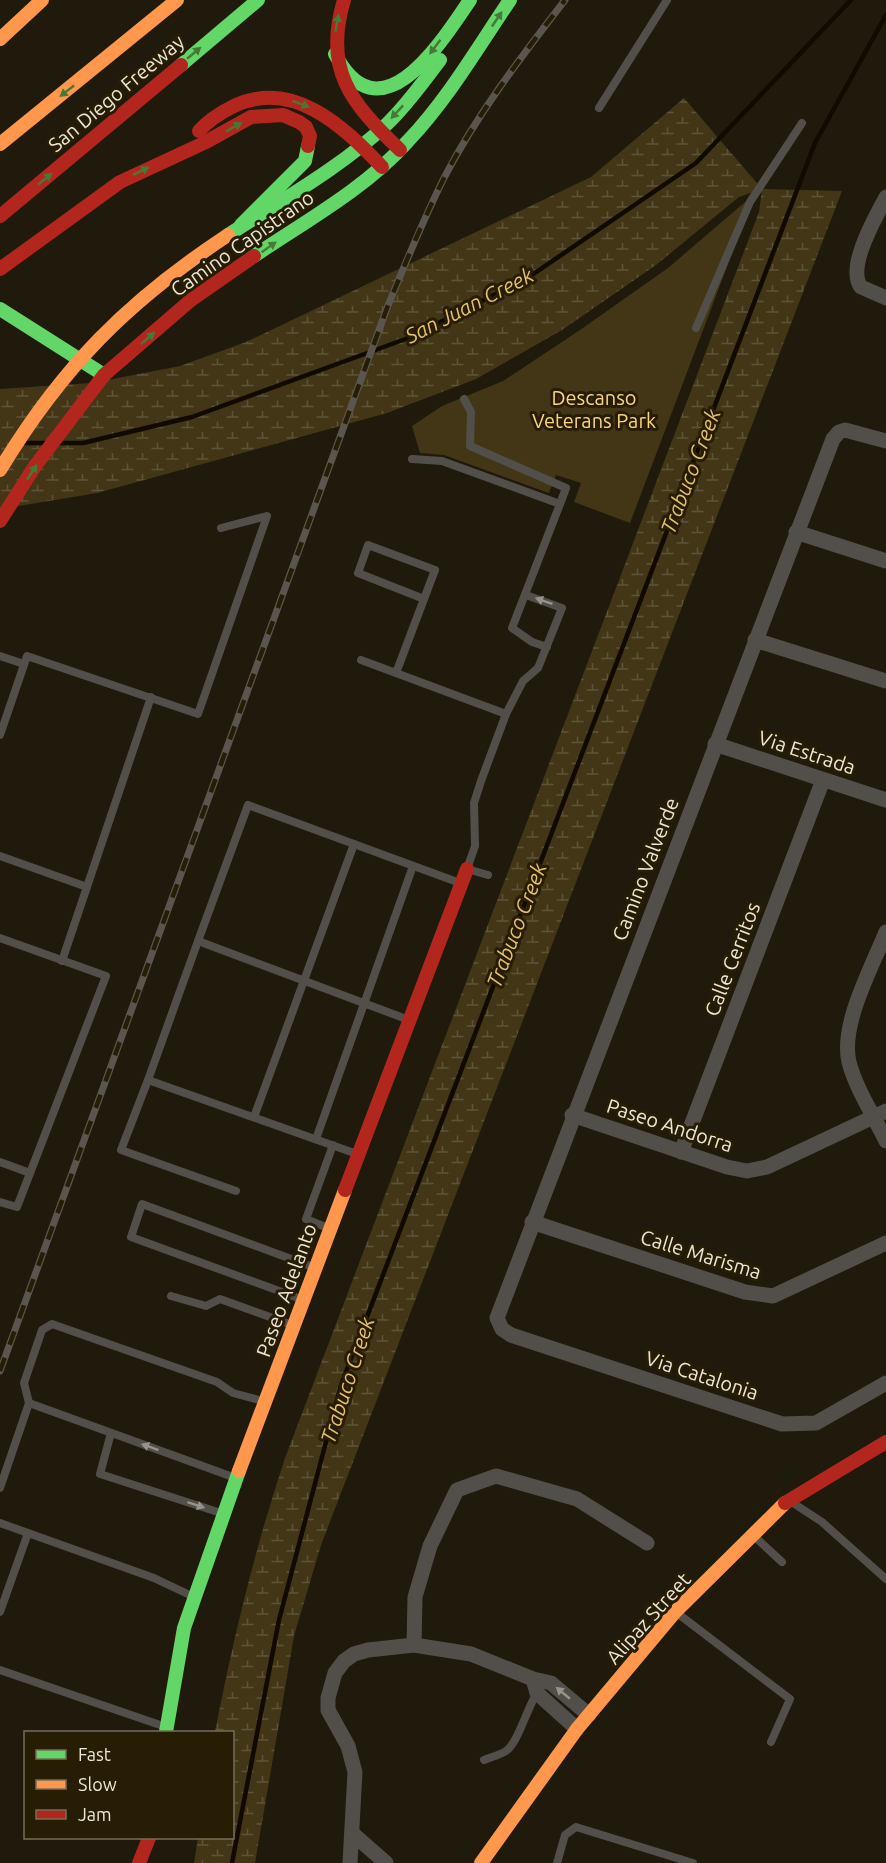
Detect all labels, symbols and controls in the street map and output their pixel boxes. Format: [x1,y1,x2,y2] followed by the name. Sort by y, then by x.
[491,11,502,27] one-way arrow
[333,14,342,33] one-way arrow
[44,29,189,156] street label: San Diego Freeway
[429,38,441,54] one-way arrow
[186,47,202,60] one-way arrow
[60,84,75,96] one-way arrow
[292,100,310,109] one-way arrow
[390,104,404,119] one-way arrow
[225,122,242,132] one-way arrow
[132,167,150,177] one-way arrow
[37,172,53,185] one-way arrow
[166,185,318,301] street label: Camino Capistrano
[260,241,276,253] one-way arrow
[400,262,537,348] water label: San Juan Creek
[140,332,155,345] one-way arrow
[532,386,656,432] park label: Descanso Veterans Park
[655,405,725,537] water label: Trabuco Creek
[26,464,37,480] one-way arrow
[535,596,553,606] one-way arrow
[756,726,858,778] street label: Via Estrada
[607,794,683,944] street label: Camino Valverde
[481,859,551,991] water label: Trabuco Creek
[700,899,764,1019] street label: Calle Cerritos
[604,1094,736,1156] street label: Paseo Andorra
[251,1220,321,1360] street label: Paseo Adelanto
[638,1225,764,1283] street label: Calle Marisma
[315,1314,379,1446] water label: Trabuco Creek
[643,1346,761,1404] street label: Via Catalonia
[141,1441,159,1451] one-way arrow
[187,1501,205,1510] one-way arrow
[601,1568,695,1668] street label: Alipaz Street
[556,1687,571,1700] one-way arrow
[24,1731,234,1839] legend
[78,1744,111,1764] text: Fast
[78,1774,117,1794] text: Slow
[78,1804,112,1824] text: Jam

